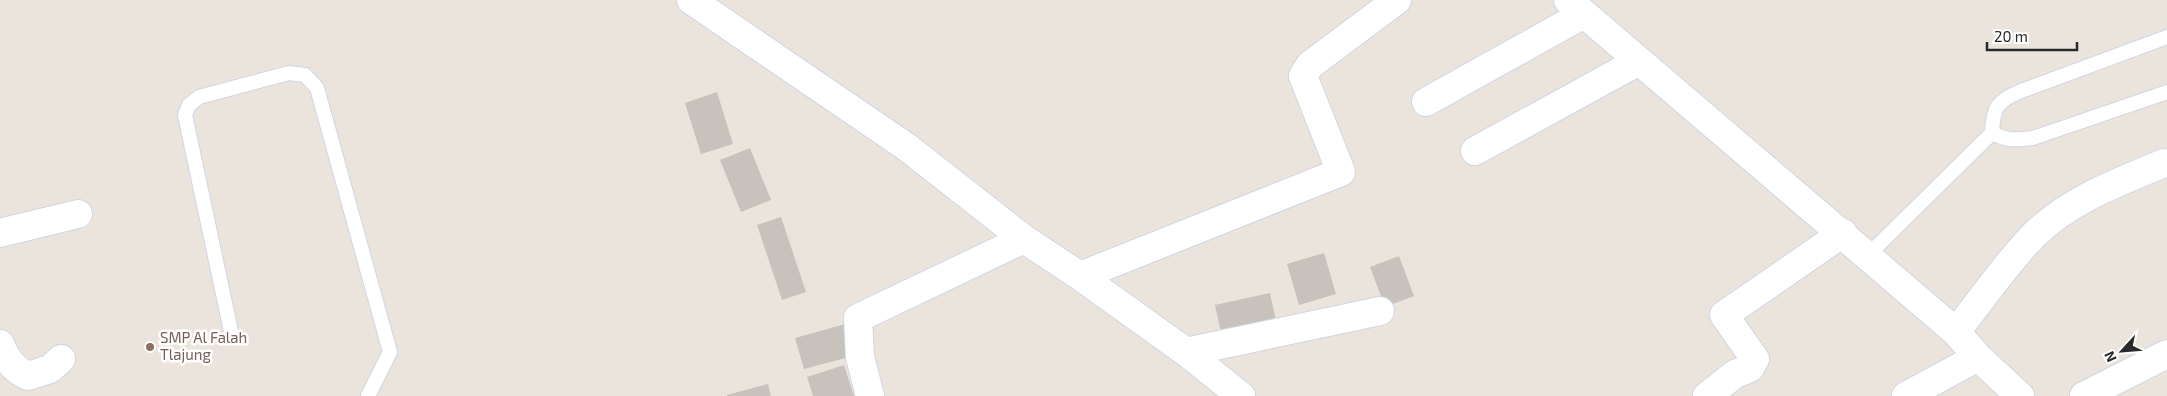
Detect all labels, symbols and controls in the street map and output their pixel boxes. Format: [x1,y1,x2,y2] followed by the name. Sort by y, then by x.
[1987,20,2077,52] scale bar
[1994,27,2028,45] text: 20 m
[2097,326,2147,376] north arrow
[160,328,247,364] place label: SMP Al Falah Tlajung
[144,341,156,353] marker: SMP Al Falah Tlajung
[2100,349,2120,365] text: N

